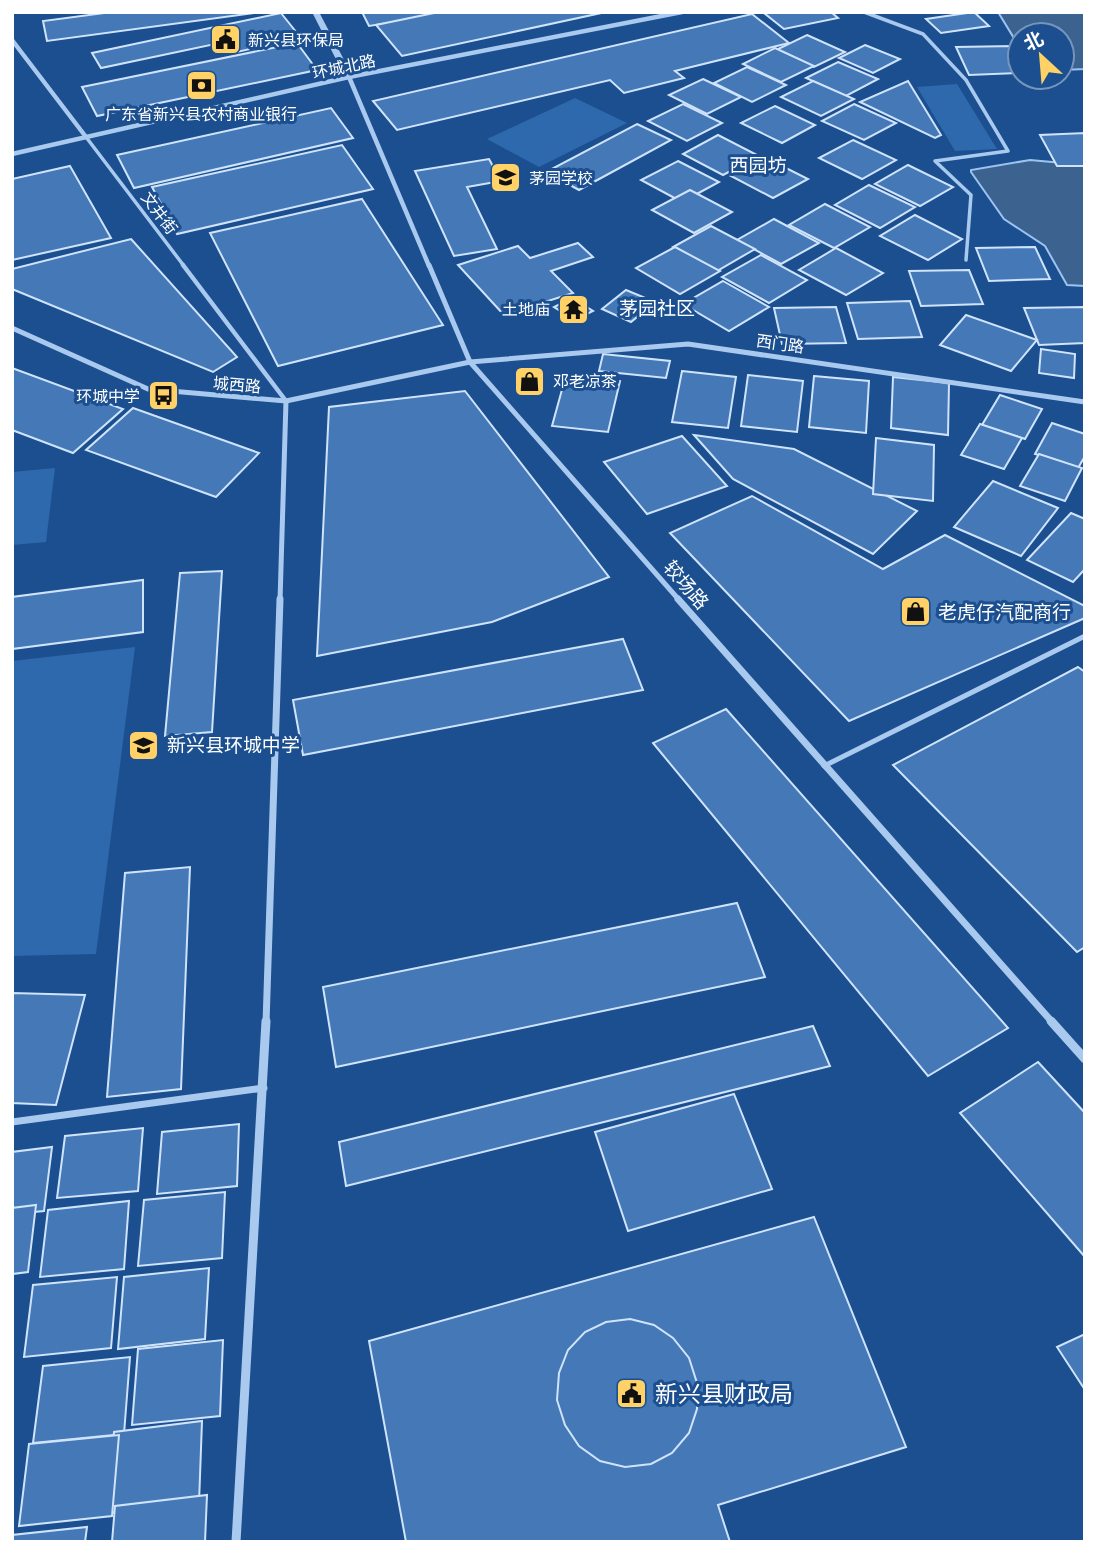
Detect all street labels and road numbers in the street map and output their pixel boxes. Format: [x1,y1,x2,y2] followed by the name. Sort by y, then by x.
[311,51,377,83] street label: 环城北路
[137,188,181,238] street label: 文井街
[755,331,805,357] street label: 西门路
[212,373,262,397] street label: 城西路
[659,556,713,614] street label: 较场路

